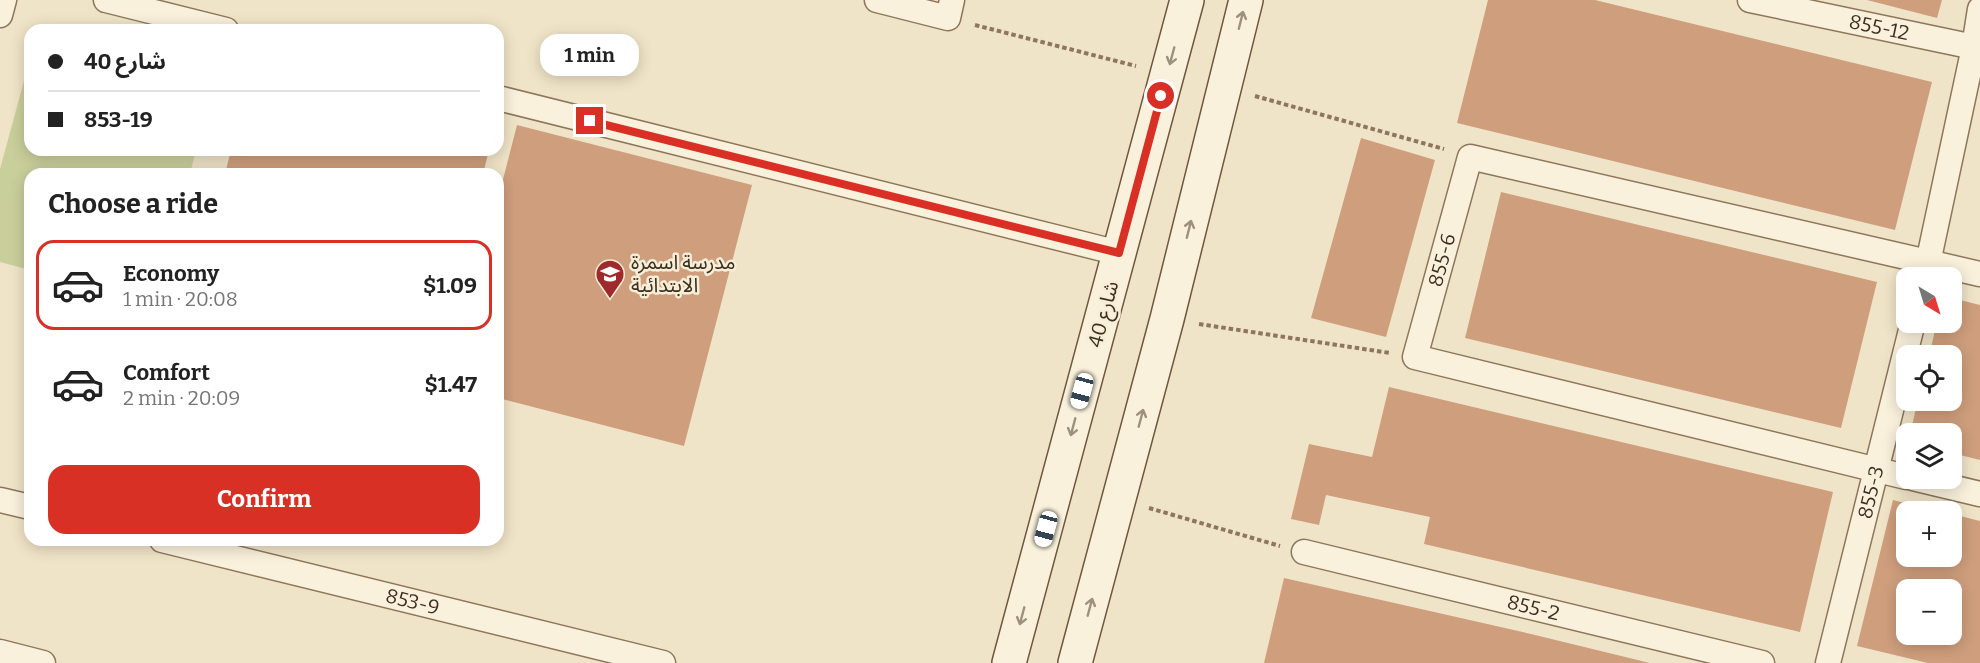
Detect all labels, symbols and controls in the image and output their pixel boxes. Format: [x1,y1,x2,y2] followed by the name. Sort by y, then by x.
[1847,9,1911,45] street label: 855-12
[1235,10,1247,29] one-way arrow
[540,34,640,76] callout: 1 min
[564,43,615,67] text: 1 min
[1165,47,1177,66] one-way arrow
[84,48,166,75] text: شارع 40
[1147,82,1174,109] route start
[84,106,153,133] text: 853-19
[576,107,603,134] route end
[48,188,218,220] text: Choose a ride
[1183,220,1195,239] one-way arrow
[1423,231,1460,289] street label: 855-6
[631,250,736,297] place label: مدرسة اسمرة الابتدائية
[51,258,105,312] icon: car
[594,258,626,300] school or university icon: مدرسة اسمرة الابتدائية
[123,260,219,287] text: Economy
[1896,267,1962,333] north arrow
[1896,267,1962,645] map controls
[423,272,477,299] text: $1.09
[1083,278,1126,350] street label: شارع 40
[123,287,238,311] text: 1 min · 20:08
[1896,345,1962,411] button: locate
[51,357,105,411] icon: car
[123,359,210,386] text: Comfort
[424,371,477,398] text: $1.47
[1069,371,1095,411] car
[123,386,240,410] text: 2 min · 20:09
[1136,409,1147,428] one-way arrow
[1066,418,1078,437] one-way arrow
[1896,423,1962,489] button: layers
[1852,463,1889,521] street label: 855-3
[48,465,480,534] button: Confirm
[1896,501,1962,567] button: +
[1033,509,1059,549] car
[1896,579,1962,645] button: −
[383,583,442,620] street label: 853-9
[1505,590,1562,626] street label: 855-2
[1085,597,1096,616] one-way arrow
[1016,606,1027,625] one-way arrow

